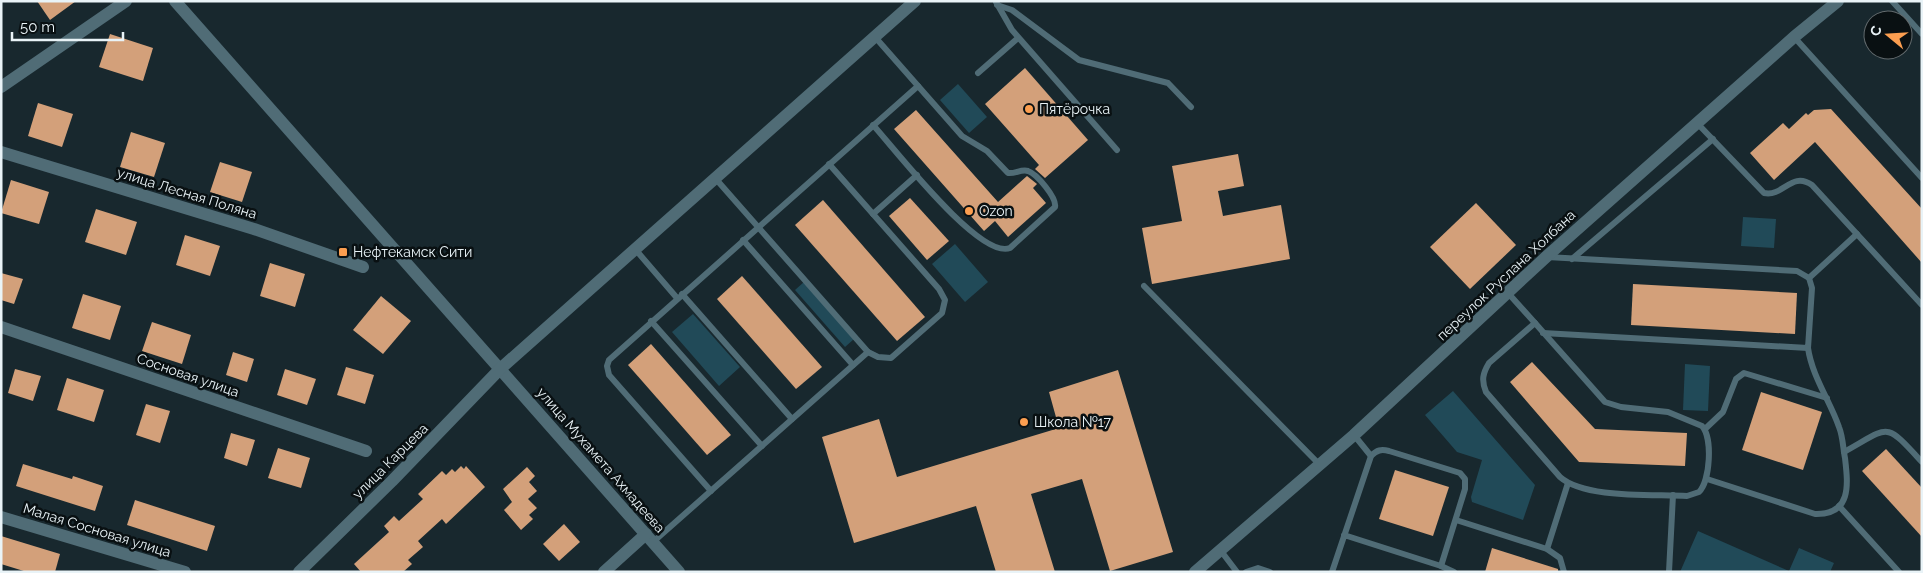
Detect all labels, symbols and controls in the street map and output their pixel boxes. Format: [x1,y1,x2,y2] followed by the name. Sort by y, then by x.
[12,10,124,42] scale bar
[1863,10,1913,60] north arrow
[20,18,55,36] text: 50 m
[1867,24,1885,38] text: С
[1039,101,1110,117] place label: Пятёрочка
[1023,103,1035,115] marker: Пятёрочка
[115,164,259,222] street label: улица Лесная Поляна
[979,203,1013,219] place label: Ozon
[963,205,975,217] marker: Ozon
[1434,207,1578,343] street label: переулок Руслана Холбана
[353,244,472,260] place label: Нефтекамск Сити
[337,246,349,258] marker: Нефтекамск Сити
[135,350,241,400] street label: Сосновая улица
[534,384,668,536] street label: улица Мухамета Ахмадеева
[1034,414,1112,430] place label: Школа №17
[1018,416,1030,428] marker: Школа №17
[349,420,431,502] street label: улица Карцева
[21,500,173,560] street label: Малая Сосновая улица

